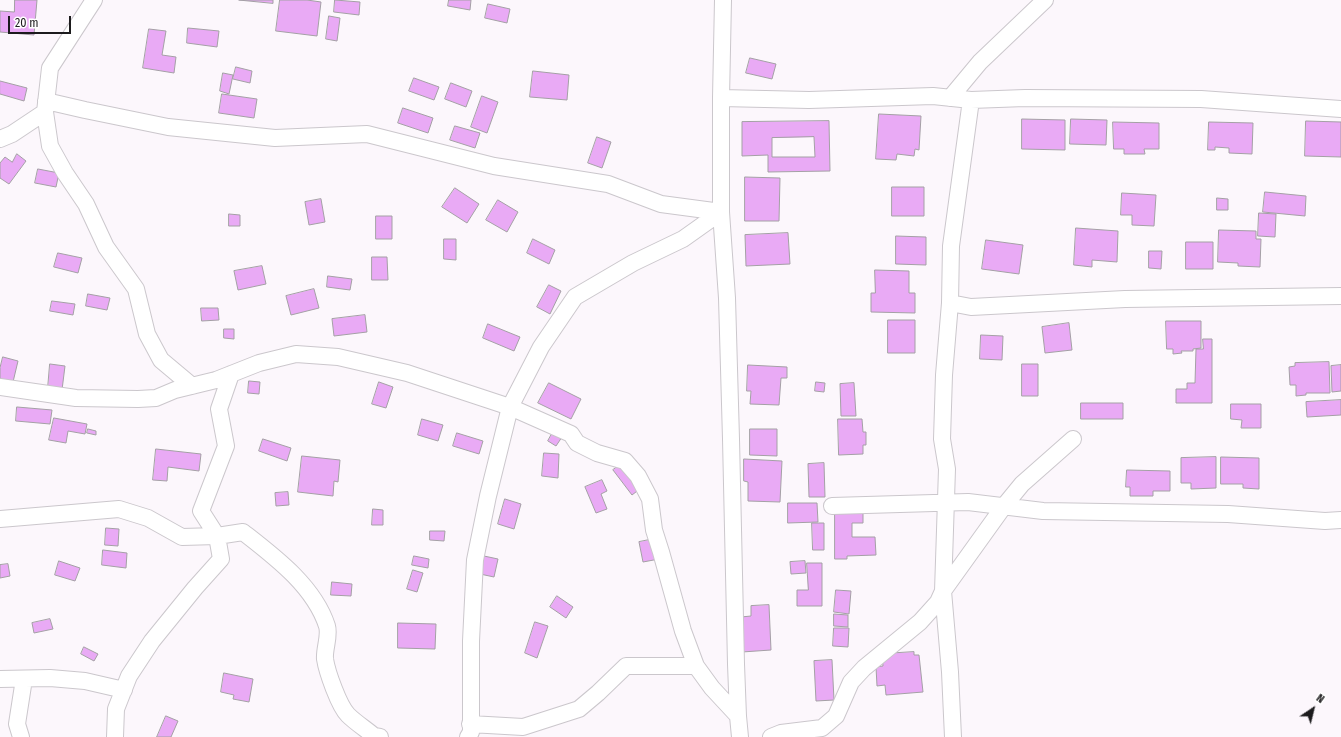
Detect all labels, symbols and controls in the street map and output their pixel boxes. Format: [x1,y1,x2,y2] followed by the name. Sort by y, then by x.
[10,8,73,34] scale bar
[15,16,39,30] text: 20 m
[1293,689,1333,729] north arrow
[1314,692,1327,706] text: N

